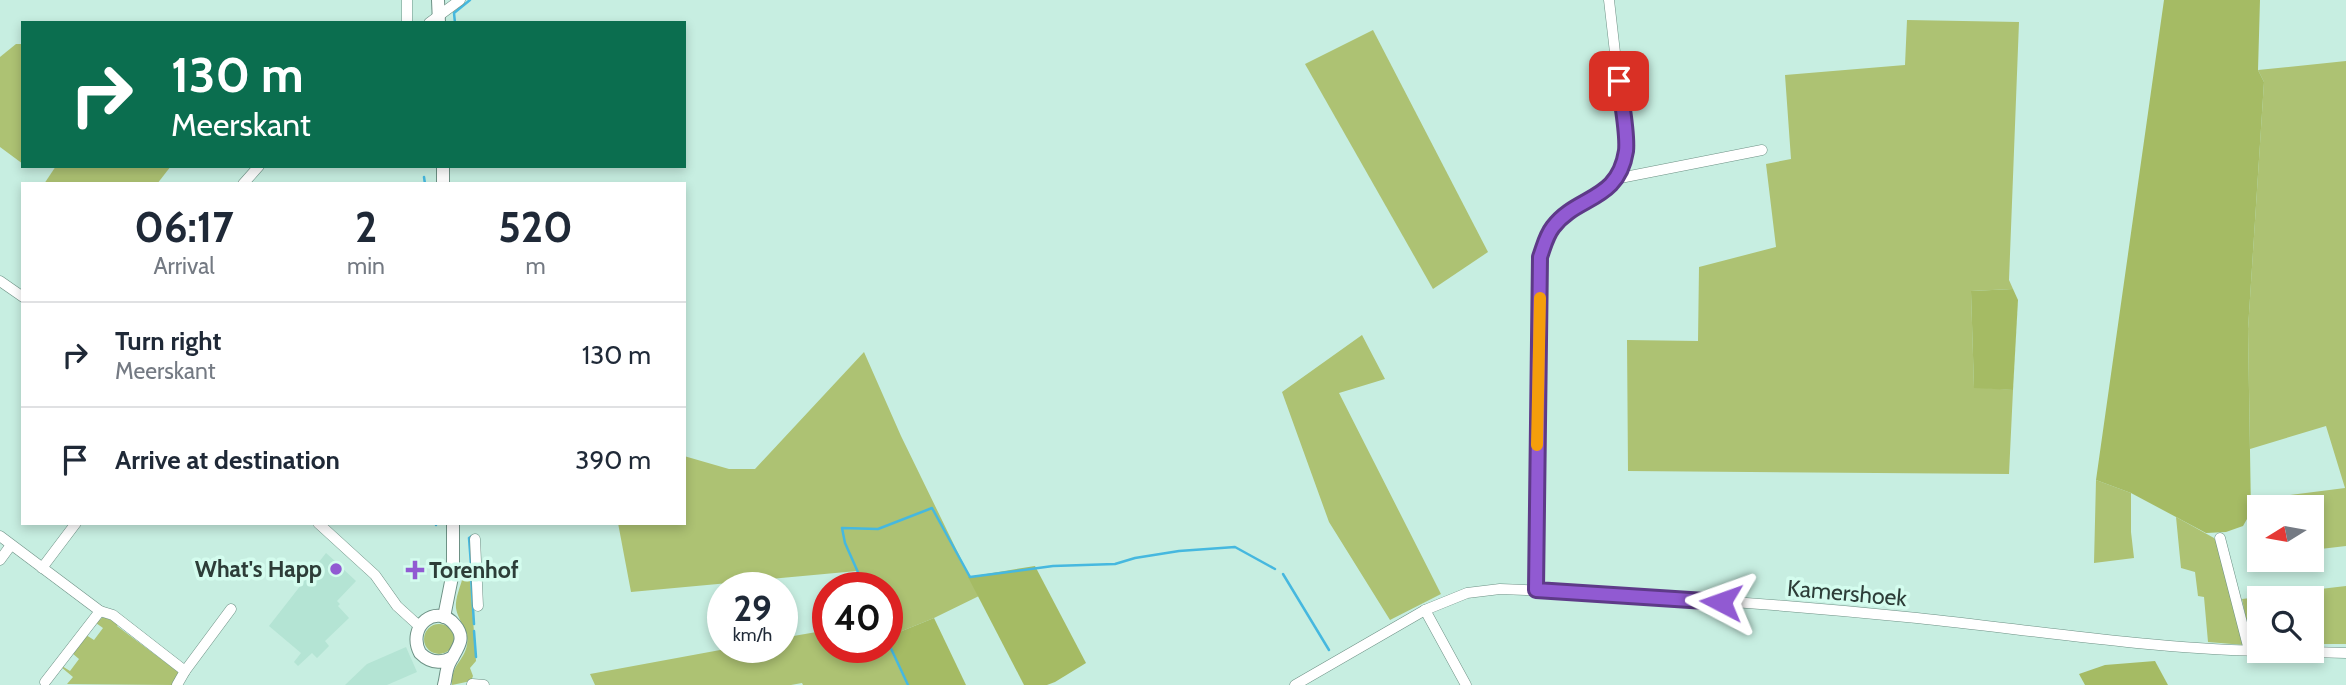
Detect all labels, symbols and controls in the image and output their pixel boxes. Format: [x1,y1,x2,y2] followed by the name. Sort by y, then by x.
[171,45,304,104] text: 130 m
[56,49,147,140] icon: right
[1589,51,1649,111] pin
[1600,62,1638,100] icon: arrive
[171,105,311,144] text: Meerskant
[134,201,234,253] text: 06:17
[355,201,377,253] text: 2
[498,201,573,253] text: 520
[153,252,215,280] text: Arrival
[347,252,385,280] text: min
[525,252,546,280] text: m
[115,325,221,357] text: Turn right
[56,336,94,374] icon: right
[582,339,651,371] text: 130 m
[115,357,215,385] text: Meerskant
[56,441,94,479] icon: arrive
[115,444,340,476] text: Arrive at destination
[575,444,651,476] text: 390 m
[2247,495,2324,572] north arrow
[2247,495,2324,663] map controls
[195,555,322,583] place label: What's Happ
[429,556,519,584] place label: Torenhof
[328,561,344,577] marker: What's Happ
[407,562,423,578] marker: Torenhof
[1684,565,1758,639] position arrow
[812,572,903,663] speed limit sign: 40
[1786,574,1909,612] street label: Kamershoek
[2247,586,2324,663] button: search
[733,587,772,630] text: 29
[733,624,772,646] text: km/h

